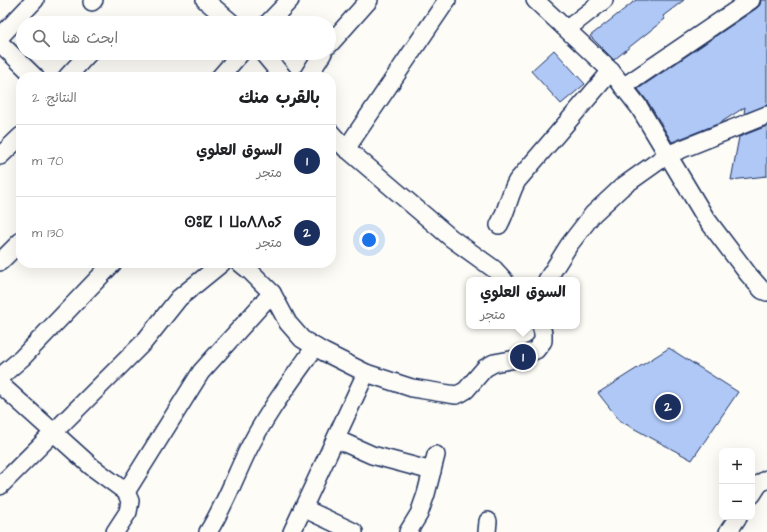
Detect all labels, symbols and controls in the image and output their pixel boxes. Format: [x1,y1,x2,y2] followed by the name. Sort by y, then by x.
[16,16,336,60] search box
[30,27,52,49] icon: search
[62,28,118,49] text: ابحث هنا
[239,86,320,110] text: بالقرب منك
[32,89,77,107] text: النتائج: 2
[196,140,282,161] text: السوق العلوي
[32,152,64,170] text: 70 m
[306,152,308,170] text: 1
[257,164,282,182] text: متجر
[184,212,282,233] text: ⵙⵓⵇ ⵏ ⵡⴰⴷⴷⴰⵢ
[32,224,64,242] text: 130 m
[303,224,311,242] text: 2
[359,230,379,250] your location
[257,234,282,252] text: متجر
[466,277,580,329] popup
[480,282,566,303] text: السوق العلوي
[480,306,506,324] text: متجر
[510,342,536,372] pin: 1
[655,392,681,422] pin: 2
[719,448,755,520] map controls
[719,448,755,484] button: +
[719,484,755,520] button: −

